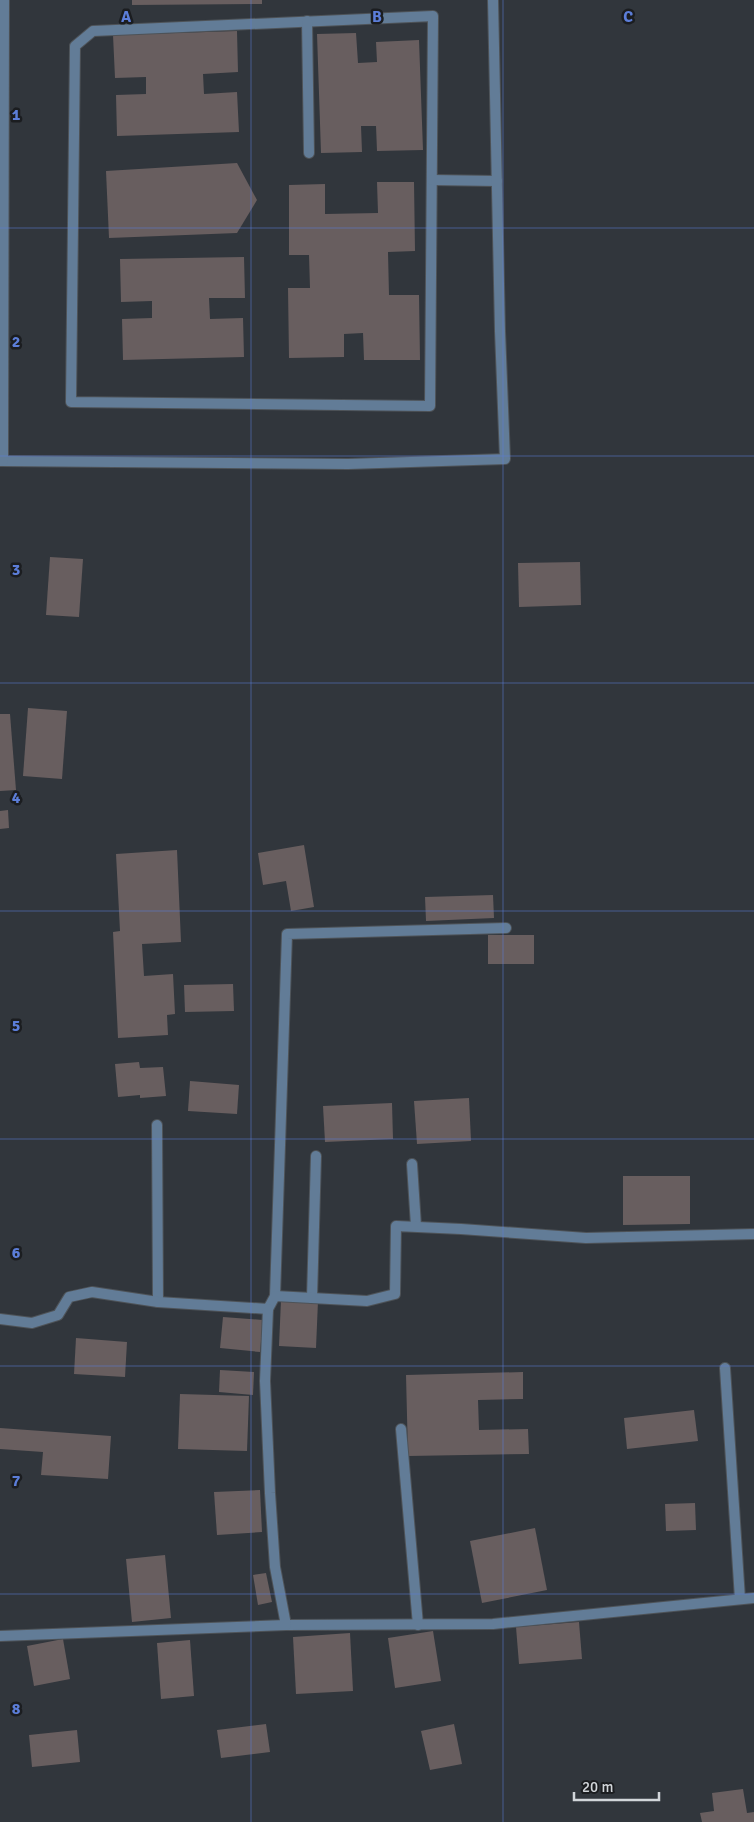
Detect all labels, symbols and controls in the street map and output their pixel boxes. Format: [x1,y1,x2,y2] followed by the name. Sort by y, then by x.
[121,7,132,27] text: A
[372,7,382,27] text: B
[623,7,633,27] text: C
[12,105,21,125] text: 1
[12,332,20,352] text: 2
[12,560,20,580] text: 3
[12,788,21,808] text: 4
[12,1016,20,1036] text: 5
[12,1243,21,1263] text: 6
[12,1471,21,1491] text: 7
[12,1699,21,1719] text: 8
[574,1770,659,1802] scale bar
[582,1778,613,1796] text: 20 m

